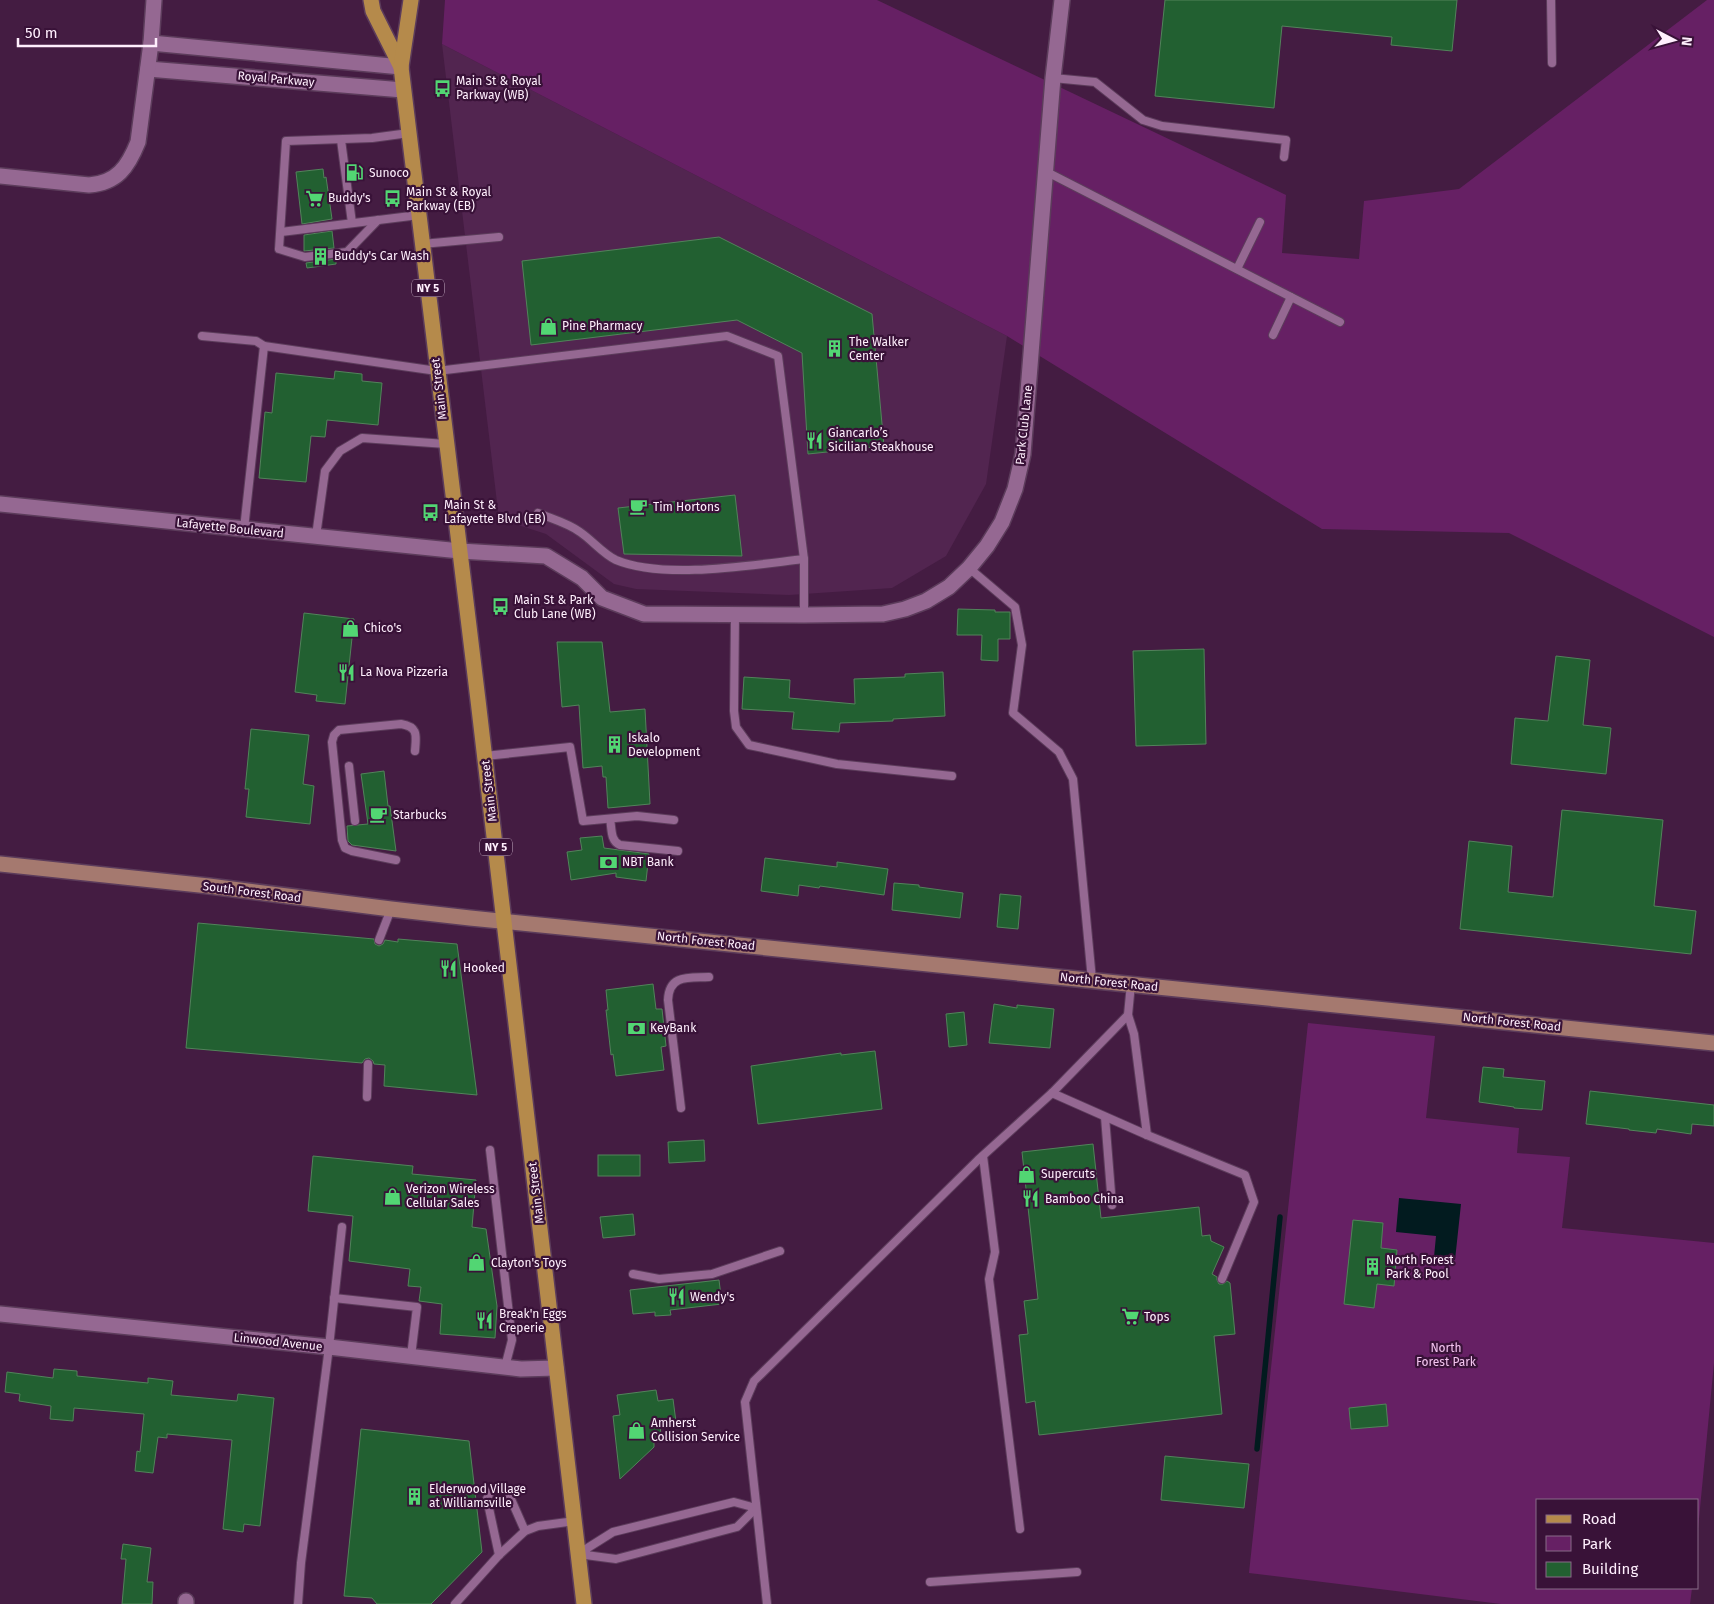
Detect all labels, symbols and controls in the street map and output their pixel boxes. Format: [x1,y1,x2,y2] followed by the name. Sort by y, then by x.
[18,15,155,47] scale bar
[1649,15,1699,65] north arrow
[25,24,58,42] text: 50 m
[1677,36,1695,47] text: N
[237,69,315,89] street label: Royal Parkway
[456,74,542,102] place label: Main St & Royal Parkway (WB)
[432,78,452,98] bus stop icon: Main St & Royal Parkway (WB)
[345,163,365,183] fuel station icon: Sunoco
[369,166,409,180] place label: Sunoco
[406,185,492,213] place label: Main St & Royal Parkway (EB)
[304,188,324,208] supermarket icon: Buddy's
[382,189,402,209] bus stop icon: Main St & Royal Parkway (EB)
[328,191,371,205] place label: Buddy's
[310,246,330,266] building icon: Buddy's Car Wash
[334,249,429,263] place label: Buddy's Car Wash
[412,280,444,296] road number: NY 5
[538,316,558,336] shop icon: Pine Pharmacy
[562,319,643,333] place label: Pine Pharmacy
[849,335,909,363] place label: The Walker Center
[825,339,845,359] building icon: The Walker Center
[428,357,450,421] street label: Main Street
[1013,384,1035,466] street label: Park Club Lane
[828,426,934,454] place label: Giancarlo’s Sicilian Steakhouse
[804,430,824,450] restaurant icon: Giancarlo’s Sicilian Steakhouse
[629,497,649,517] cafe icon: Tim Hortons
[444,498,546,526] place label: Main St & Lafayette Blvd (EB)
[653,500,720,514] place label: Tim Hortons
[420,502,440,522] bus stop icon: Main St & Lafayette Blvd (EB)
[176,515,284,541] street label: Lafayette Boulevard
[514,593,596,621] place label: Main St & Park Club Lane (WB)
[490,597,510,617] bus stop icon: Main St & Park Club Lane (WB)
[340,618,360,638] shop icon: Chico's
[364,621,402,635] place label: Chico's
[336,662,356,682] restaurant icon: La Nova Pizzeria
[360,665,448,679] place label: La Nova Pizzeria
[628,731,701,759] place label: Iskalo Development
[604,735,624,755] building icon: Iskalo Development
[478,759,500,823] street label: Main Street
[369,805,389,825] cafe icon: Starbucks
[393,808,447,822] place label: Starbucks
[480,839,512,856] road number: NY 5
[598,852,618,872] bank icon: NBT Bank
[622,855,674,869] place label: NBT Bank
[202,879,302,905] street label: South Forest Road
[656,929,756,953] street label: North Forest Road
[439,958,459,978] restaurant icon: Hooked
[463,961,505,975] place label: Hooked
[1059,970,1159,994] street label: North Forest Road
[1462,1010,1562,1034] street label: North Forest Road
[626,1018,646,1038] bank icon: KeyBank
[650,1021,697,1035] place label: KeyBank
[525,1161,547,1225] street label: Main Street
[1017,1164,1037,1184] shop icon: Supercuts
[1041,1167,1095,1181] place label: Supercuts
[406,1182,495,1210] place label: Verizon Wireless Cellular Sales
[382,1186,402,1206] shop icon: Verizon Wireless Cellular Sales
[1021,1189,1041,1209] restaurant icon: Bamboo China
[1045,1192,1124,1206] place label: Bamboo China
[467,1253,487,1273] shop icon: Clayton's Toys
[1386,1253,1454,1281] place label: North Forest Park & Pool
[491,1256,567,1270] place label: Clayton's Toys
[1362,1257,1382,1277] building icon: North Forest Park & Pool
[666,1287,686,1307] restaurant icon: Wendy's
[690,1290,735,1304] place label: Wendy's
[499,1307,567,1335] place label: Break'n Eggs Creperie
[1120,1307,1140,1327] supermarket icon: Tops
[1144,1310,1170,1324] place label: Tops
[475,1311,495,1331] restaurant icon: Break'n Eggs Creperie
[233,1330,323,1354] street label: Linwood Avenue
[1416,1341,1477,1369] park label: North Forest Park
[651,1416,740,1444] place label: Amherst Collision Service
[627,1420,647,1440] shop icon: Amherst Collision Service
[429,1482,526,1510] place label: Elderwood Village at Williamsville
[405,1486,425,1506] building icon: Elderwood Village at Williamsville
[1536,1499,1699,1589] legend
[1582,1510,1617,1528] text: Road
[1582,1535,1612,1553] text: Park
[1582,1560,1638,1578] text: Building

